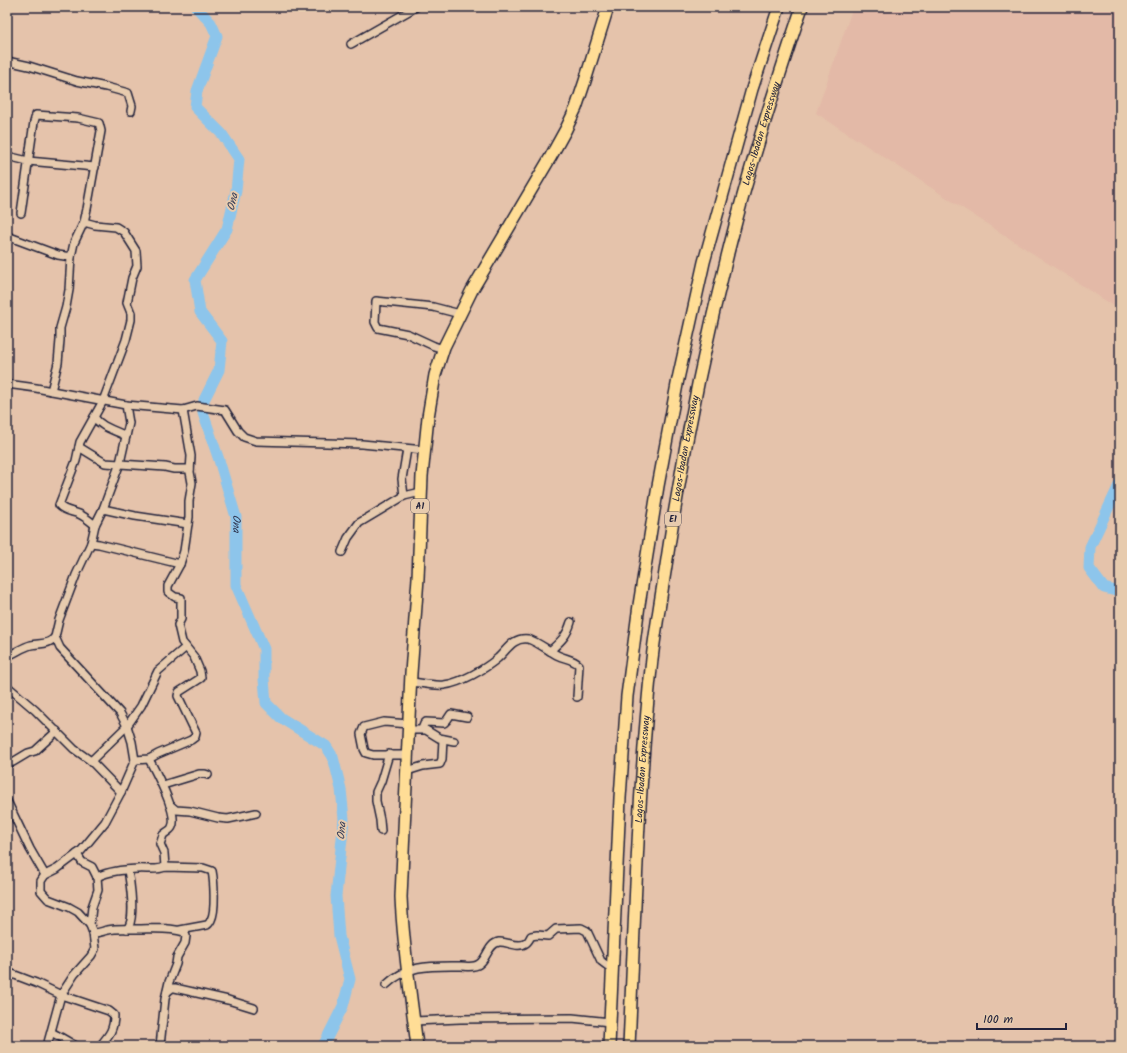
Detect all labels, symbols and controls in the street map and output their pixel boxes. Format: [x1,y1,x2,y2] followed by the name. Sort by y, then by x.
[738,79,785,187] street label: Lagos-Ibadan Expressway
[222,191,244,213] water label: Ona
[668,394,704,503] street label: Lagos-Ibadan Expressway
[411,499,429,513] road number: A1
[665,512,681,526] road number: E1
[227,515,245,533] water label: Ona
[631,715,654,824] street label: Lagos-Ibadan Expressway
[332,821,352,841] water label: Ona
[977,1005,1066,1031] scale bar
[983,1010,1014,1029] text: 100 m

